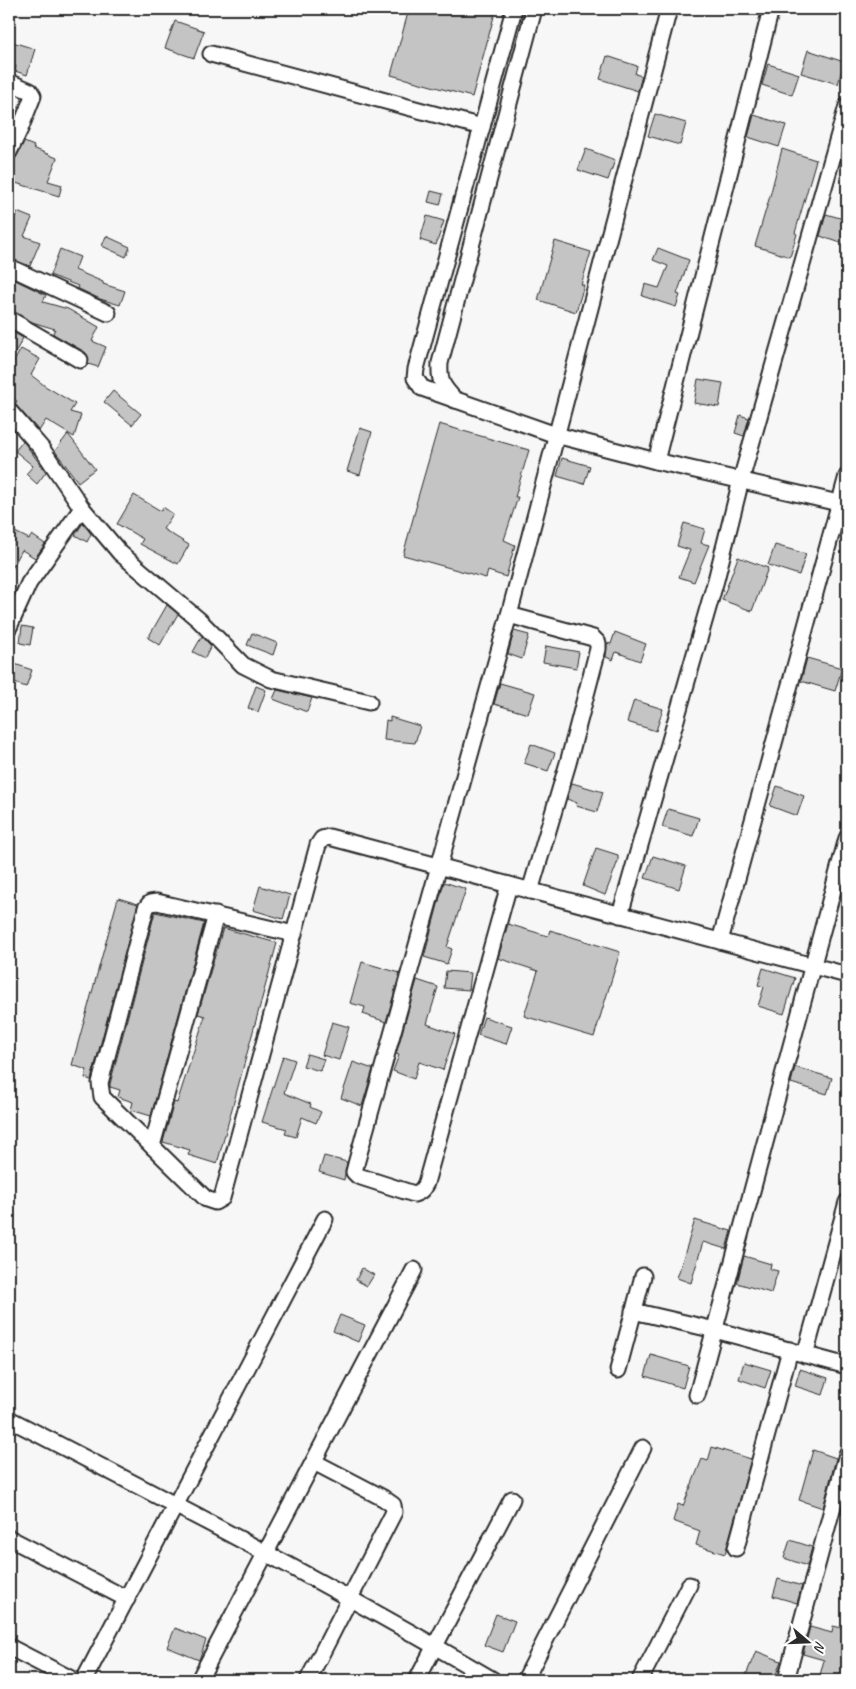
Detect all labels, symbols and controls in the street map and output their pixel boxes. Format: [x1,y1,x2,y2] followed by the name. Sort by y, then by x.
[784,1616,834,1666] north arrow
[810,1639,829,1655] text: N

